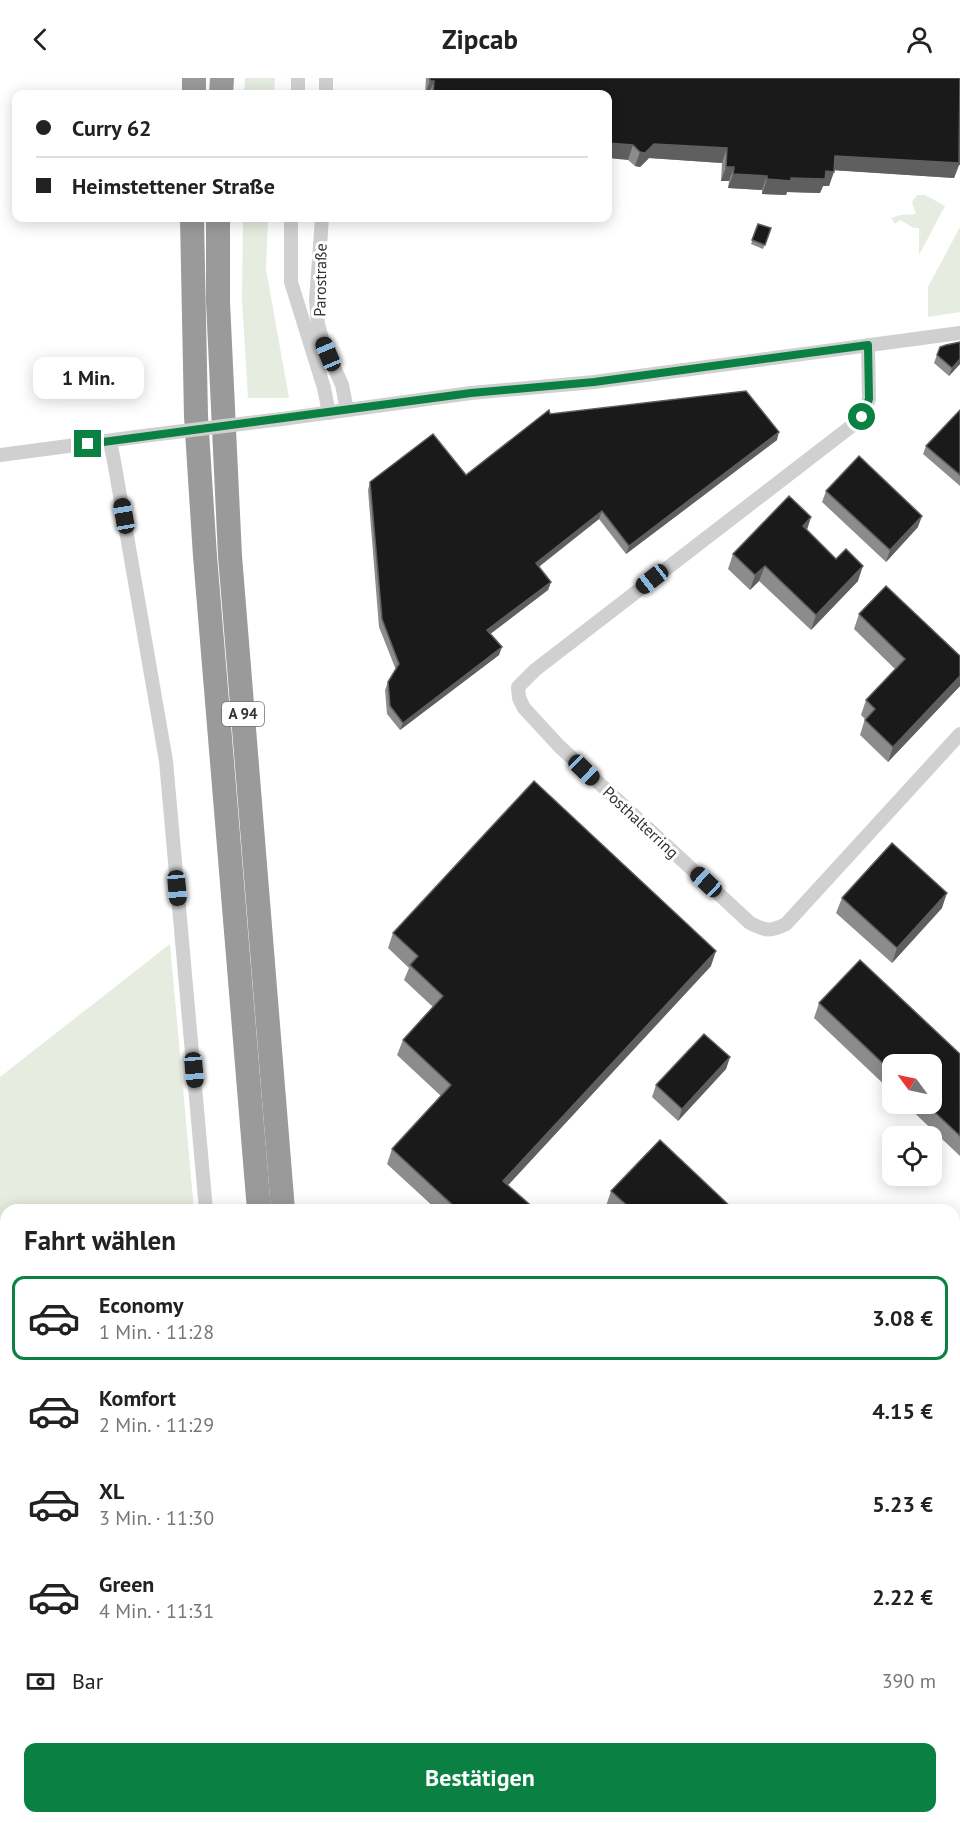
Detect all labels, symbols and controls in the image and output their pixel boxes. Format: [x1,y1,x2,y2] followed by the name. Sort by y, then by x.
[442,22,518,56] text: Zipcab
[24,23,57,56] icon: back
[903,23,936,56] icon: person
[72,114,152,142] text: Curry 62
[72,172,275,200] text: Heimstettener Straße
[309,243,331,317] street label: Parostraße
[313,334,343,374] car
[32,357,144,399] callout: 1 Min.
[62,365,115,391] text: 1 Min.
[848,403,875,430] route start
[74,430,101,457] route end
[112,497,136,535] car
[632,561,672,597] car
[222,702,264,726] road number: A 94
[565,751,603,789] car
[599,782,683,862] street label: Posthalterring
[687,863,725,901] car
[166,869,188,907] car
[183,1051,205,1089] car
[882,1054,942,1114] north arrow
[882,1054,942,1186] map controls
[882,1126,942,1186] button: locate
[24,1223,176,1257] text: Fahrt wählen
[27,1291,81,1345] icon: car
[99,1291,183,1319] text: Economy
[872,1304,933,1332] text: 3.08 €
[99,1319,214,1345] text: 1 Min. · 11:28
[27,1384,81,1438] icon: car
[99,1384,176,1412] text: Komfort
[872,1397,933,1425] text: 4.15 €
[99,1412,214,1438] text: 2 Min. · 11:29
[27,1477,81,1531] icon: car
[99,1477,124,1505] text: XL
[872,1490,933,1518] text: 5.23 €
[99,1505,214,1531] text: 3 Min. · 11:30
[27,1570,81,1624] icon: car
[99,1570,154,1598] text: Green
[872,1583,933,1611] text: 2.22 €
[99,1598,214,1624] text: 4 Min. · 11:31
[24,1665,57,1698] icon: cash
[72,1667,103,1695] text: Bar
[882,1668,936,1694] text: 390 m
[24,1743,936,1812] button: Bestätigen

